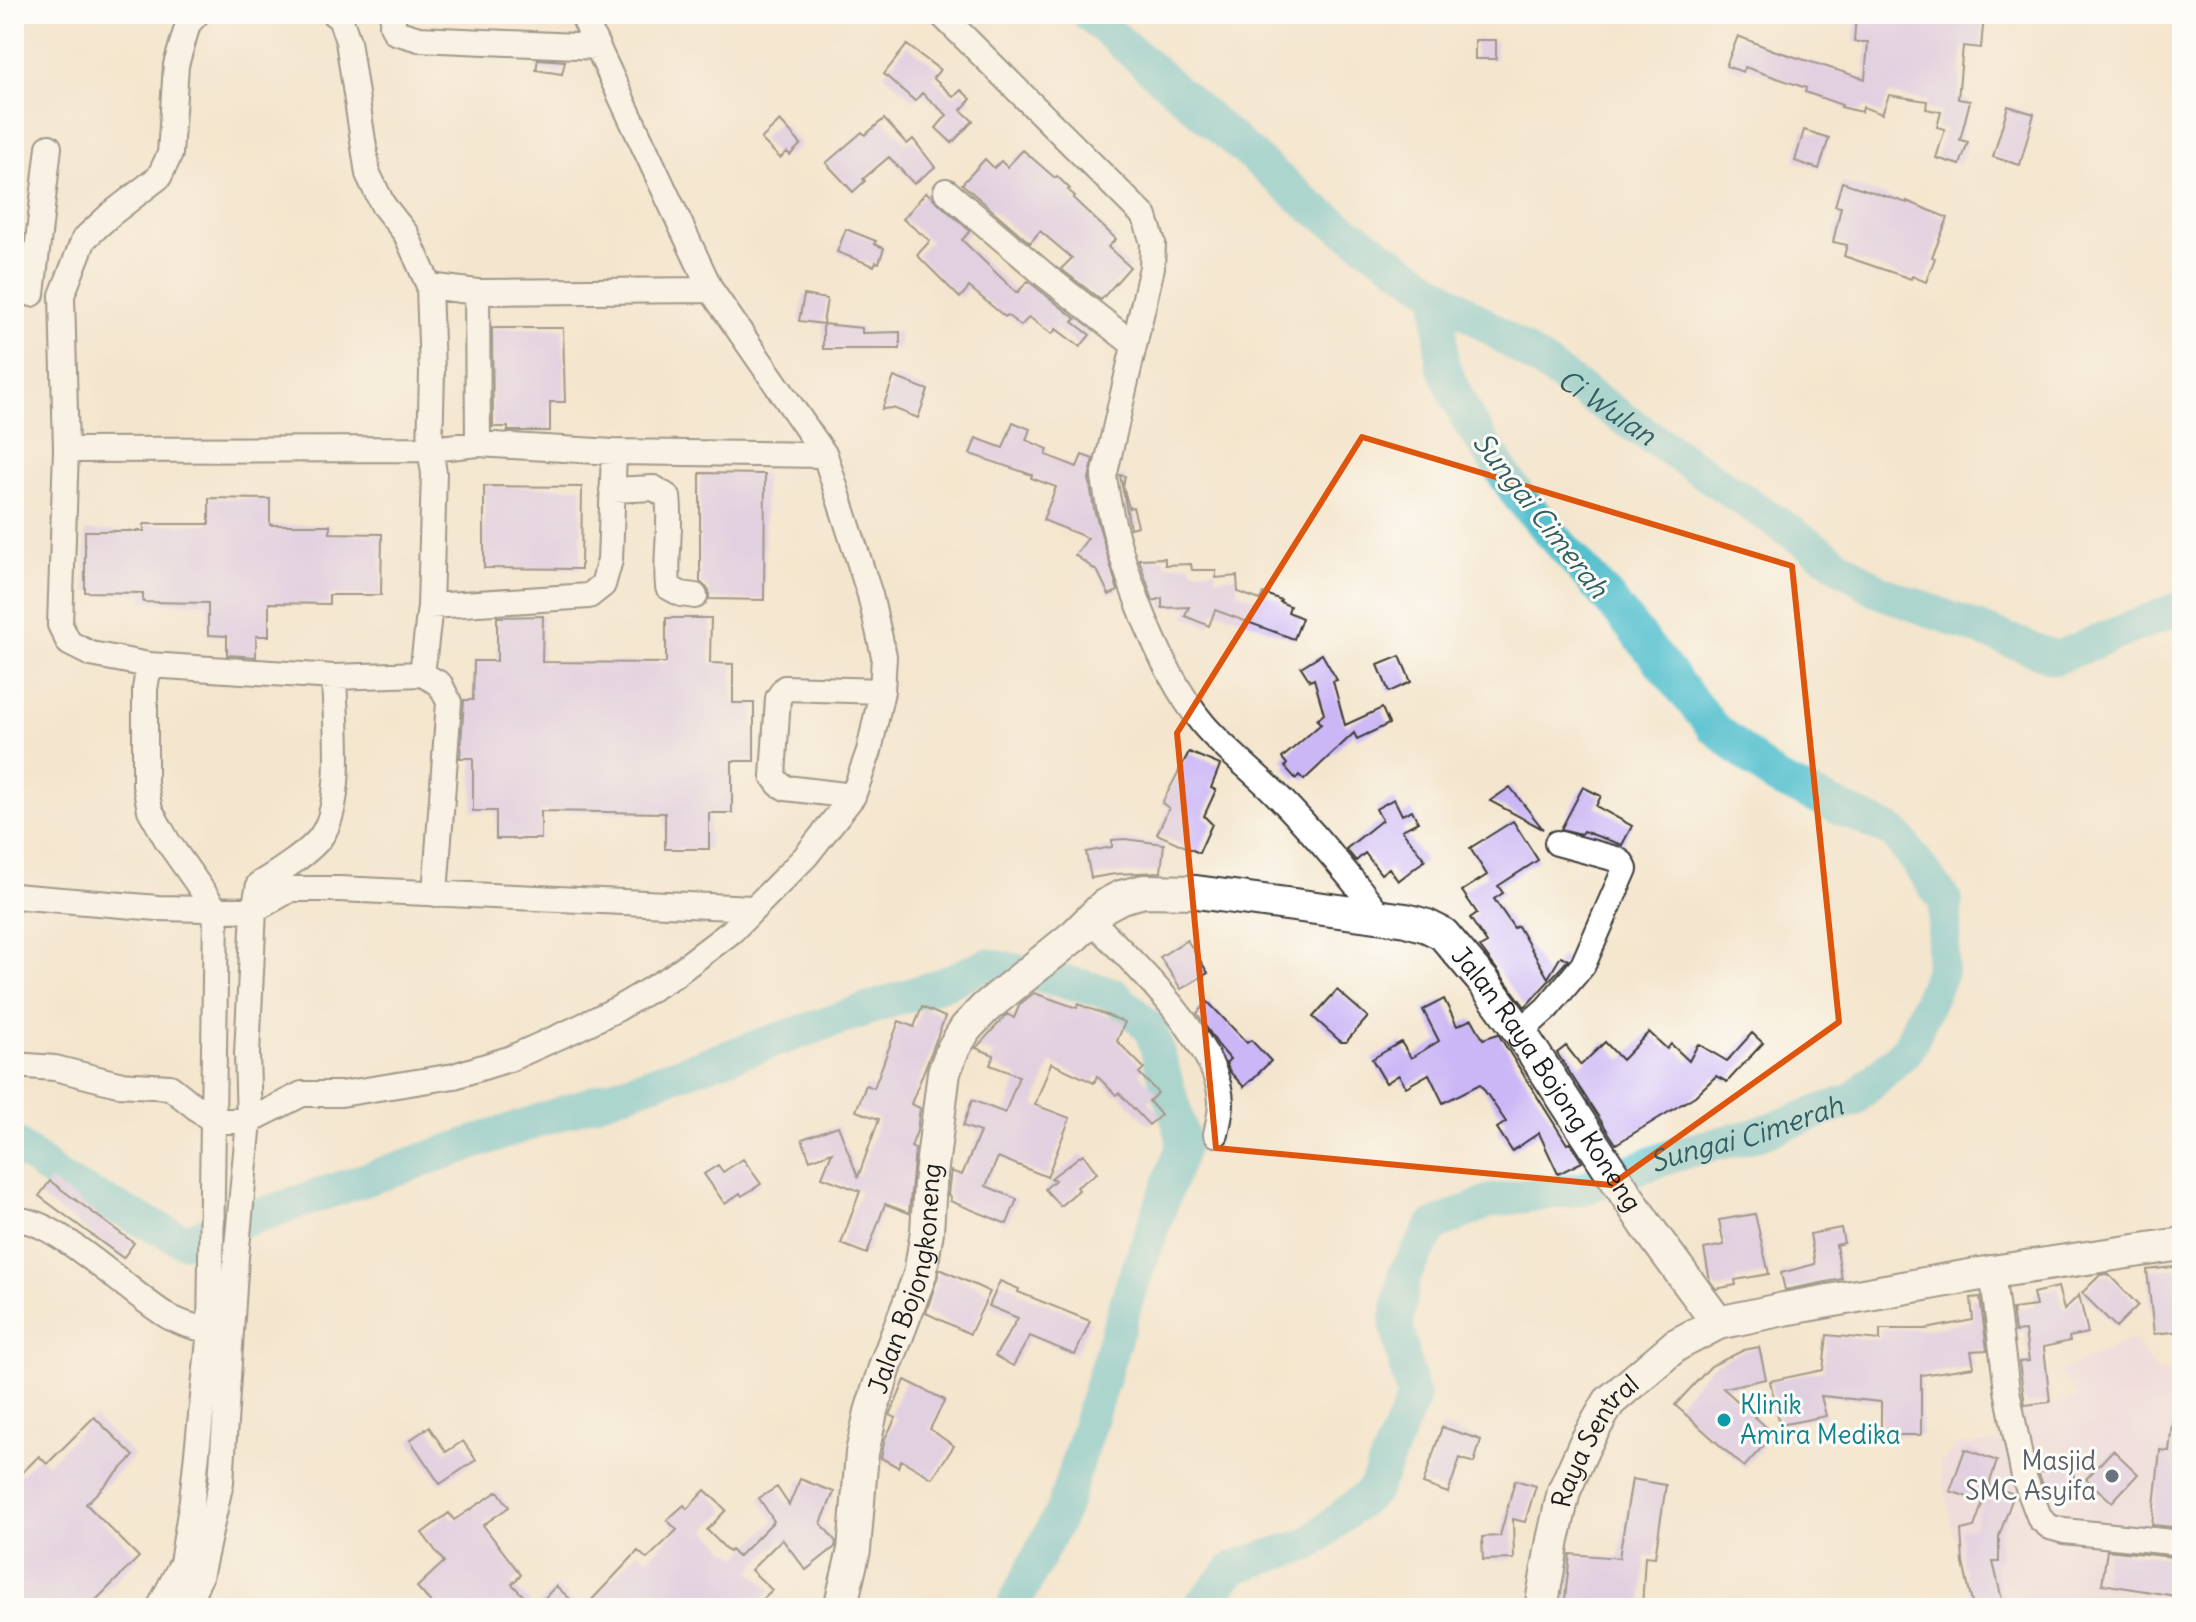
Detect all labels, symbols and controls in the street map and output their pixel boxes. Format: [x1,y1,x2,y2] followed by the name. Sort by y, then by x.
[1551,361,1663,454] water label: Ci Wulan
[1465,425,1617,606] water label: Sungai Cimerah
[1445,939,1649,1217] street label: Jalan Raya Bojong Koneng
[1645,1087,1849,1181] water label: Sungai Cimerah
[861,1161,948,1398] street label: Jalan Bojongkoneng
[1544,1367,1645,1510] street label: Raya Sentral
[1740,1388,1901,1451] place label: Klinik Amira Medika
[1715,1411,1733,1429] marker: Klinik Amira Medika
[1965,1444,2096,1507] place label: Masjid SMC Asyifa
[2103,1467,2121,1485] marker: Masjid SMC Asyifa

